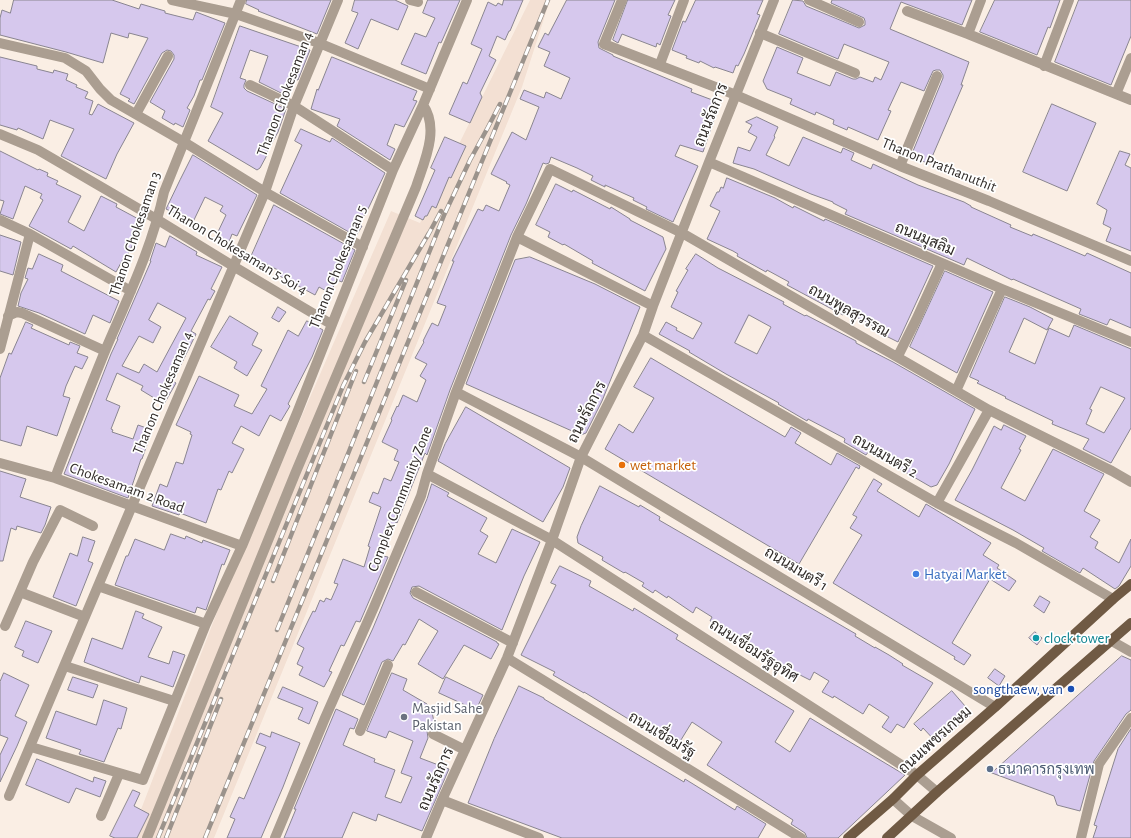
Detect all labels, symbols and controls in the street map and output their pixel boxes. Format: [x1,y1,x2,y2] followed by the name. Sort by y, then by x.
[253,29,317,159] street label: Thanon Chokesaman 4
[690,81,732,149] street label: ถนนรัถการ
[879,134,999,196] street label: Thanon Prathanuthit
[105,169,165,299] street label: Thanon Chokesaman 3
[163,201,311,299] street label: Thanon Chokesaman 5 Soi 4
[305,203,371,331] street label: Thanon Chokesaman 5
[892,218,958,260] street label: ถนนมุสลิม
[805,281,893,341] street label: ถนนพูลสุวรรณ
[129,329,197,457] street label: Thanon Chokesaman 4
[564,378,610,446] street label: ถนนรัถการ
[364,424,436,574] street label: Complex Community Zone
[849,430,921,482] street label: ถนนมนตรี 2
[630,456,696,474] place label: wet market
[67,459,187,517] street label: Chokesamam 2 Road
[617,460,627,470] marker: wet market
[761,543,831,595] street label: ถนนมนตรี 1
[924,565,1006,583] place label: Hatyai Market
[911,569,921,579] marker: Hatyai Market
[706,616,802,686] street label: ถนนเชื่อมรัฐอุทิศ
[1044,629,1109,647] place label: clock tower
[1031,633,1041,643] marker: clock tower
[973,680,1063,698] place label: songthaew, van
[1066,684,1076,694] marker: songthaew, van
[412,699,482,734] place label: Masjid Sahe Pakistan
[895,702,975,778] street label: ถนนเพชรเกษม
[625,708,699,762] street label: ถนนเชื่อมรัฐ
[399,712,409,722] marker: Masjid Sahe Pakistan
[414,745,458,813] street label: ถนนรัถการ
[998,760,1095,778] place label: ธนาคารกรุงเทพ
[985,764,995,774] marker: ธนาคารกรุงเทพ

